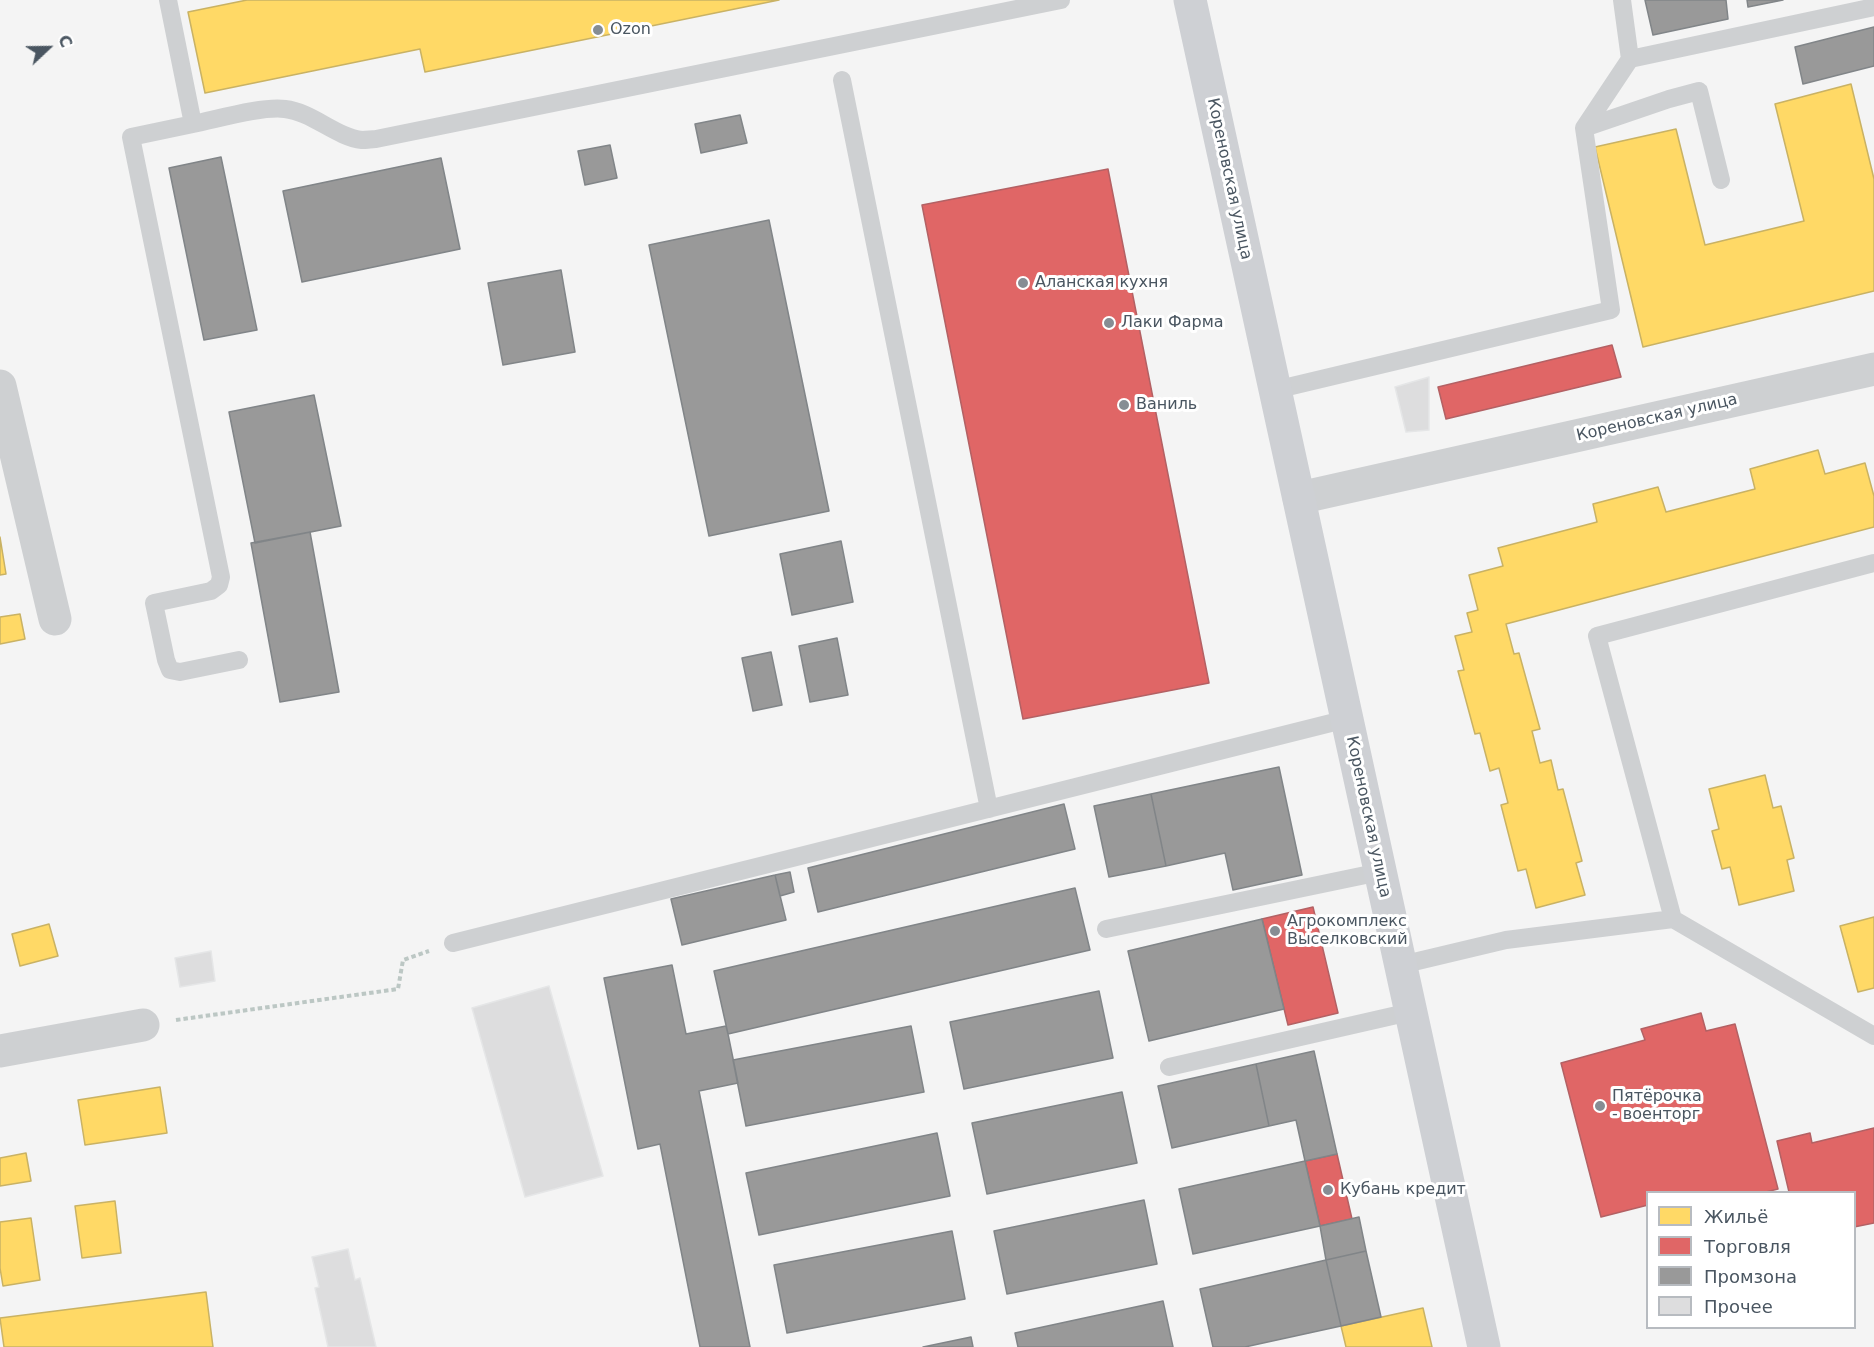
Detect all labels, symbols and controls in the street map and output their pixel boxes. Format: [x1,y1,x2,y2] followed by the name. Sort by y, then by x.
[18,18,78,78] north arrow
[610,20,651,40] place label: Ozon
[591,23,605,37] marker: Ozon
[54,32,76,50] text: С
[1202,97,1256,261] street label: Кореновская улица
[1035,273,1168,293] place label: Аланская кухня
[1016,276,1030,290] marker: Аланская кухня
[1121,313,1224,333] place label: Лаки Фарма
[1102,316,1116,330] marker: Лаки Фарма
[1575,390,1739,446] street label: Кореновская улица
[1136,395,1197,415] place label: Ваниль
[1117,398,1131,412] marker: Ваниль
[1341,735,1395,899] street label: Кореновская улица
[1287,912,1408,950] place label: Агрокомплекс Выселковский
[1268,924,1282,938] marker: Агрокомплекс Выселковский
[1612,1087,1702,1125] place label: Пятёрочка - военторг
[1593,1099,1607,1113] marker: Пятёрочка - военторг
[1340,1180,1466,1200] place label: Кубань кредит
[1321,1183,1335,1197] marker: Кубань кредит
[1646,1191,1856,1329] legend
[1704,1206,1768,1227] text: Жильё
[1704,1236,1791,1257] text: Торговля
[1704,1266,1797,1287] text: Промзона
[1704,1296,1773,1317] text: Прочее

